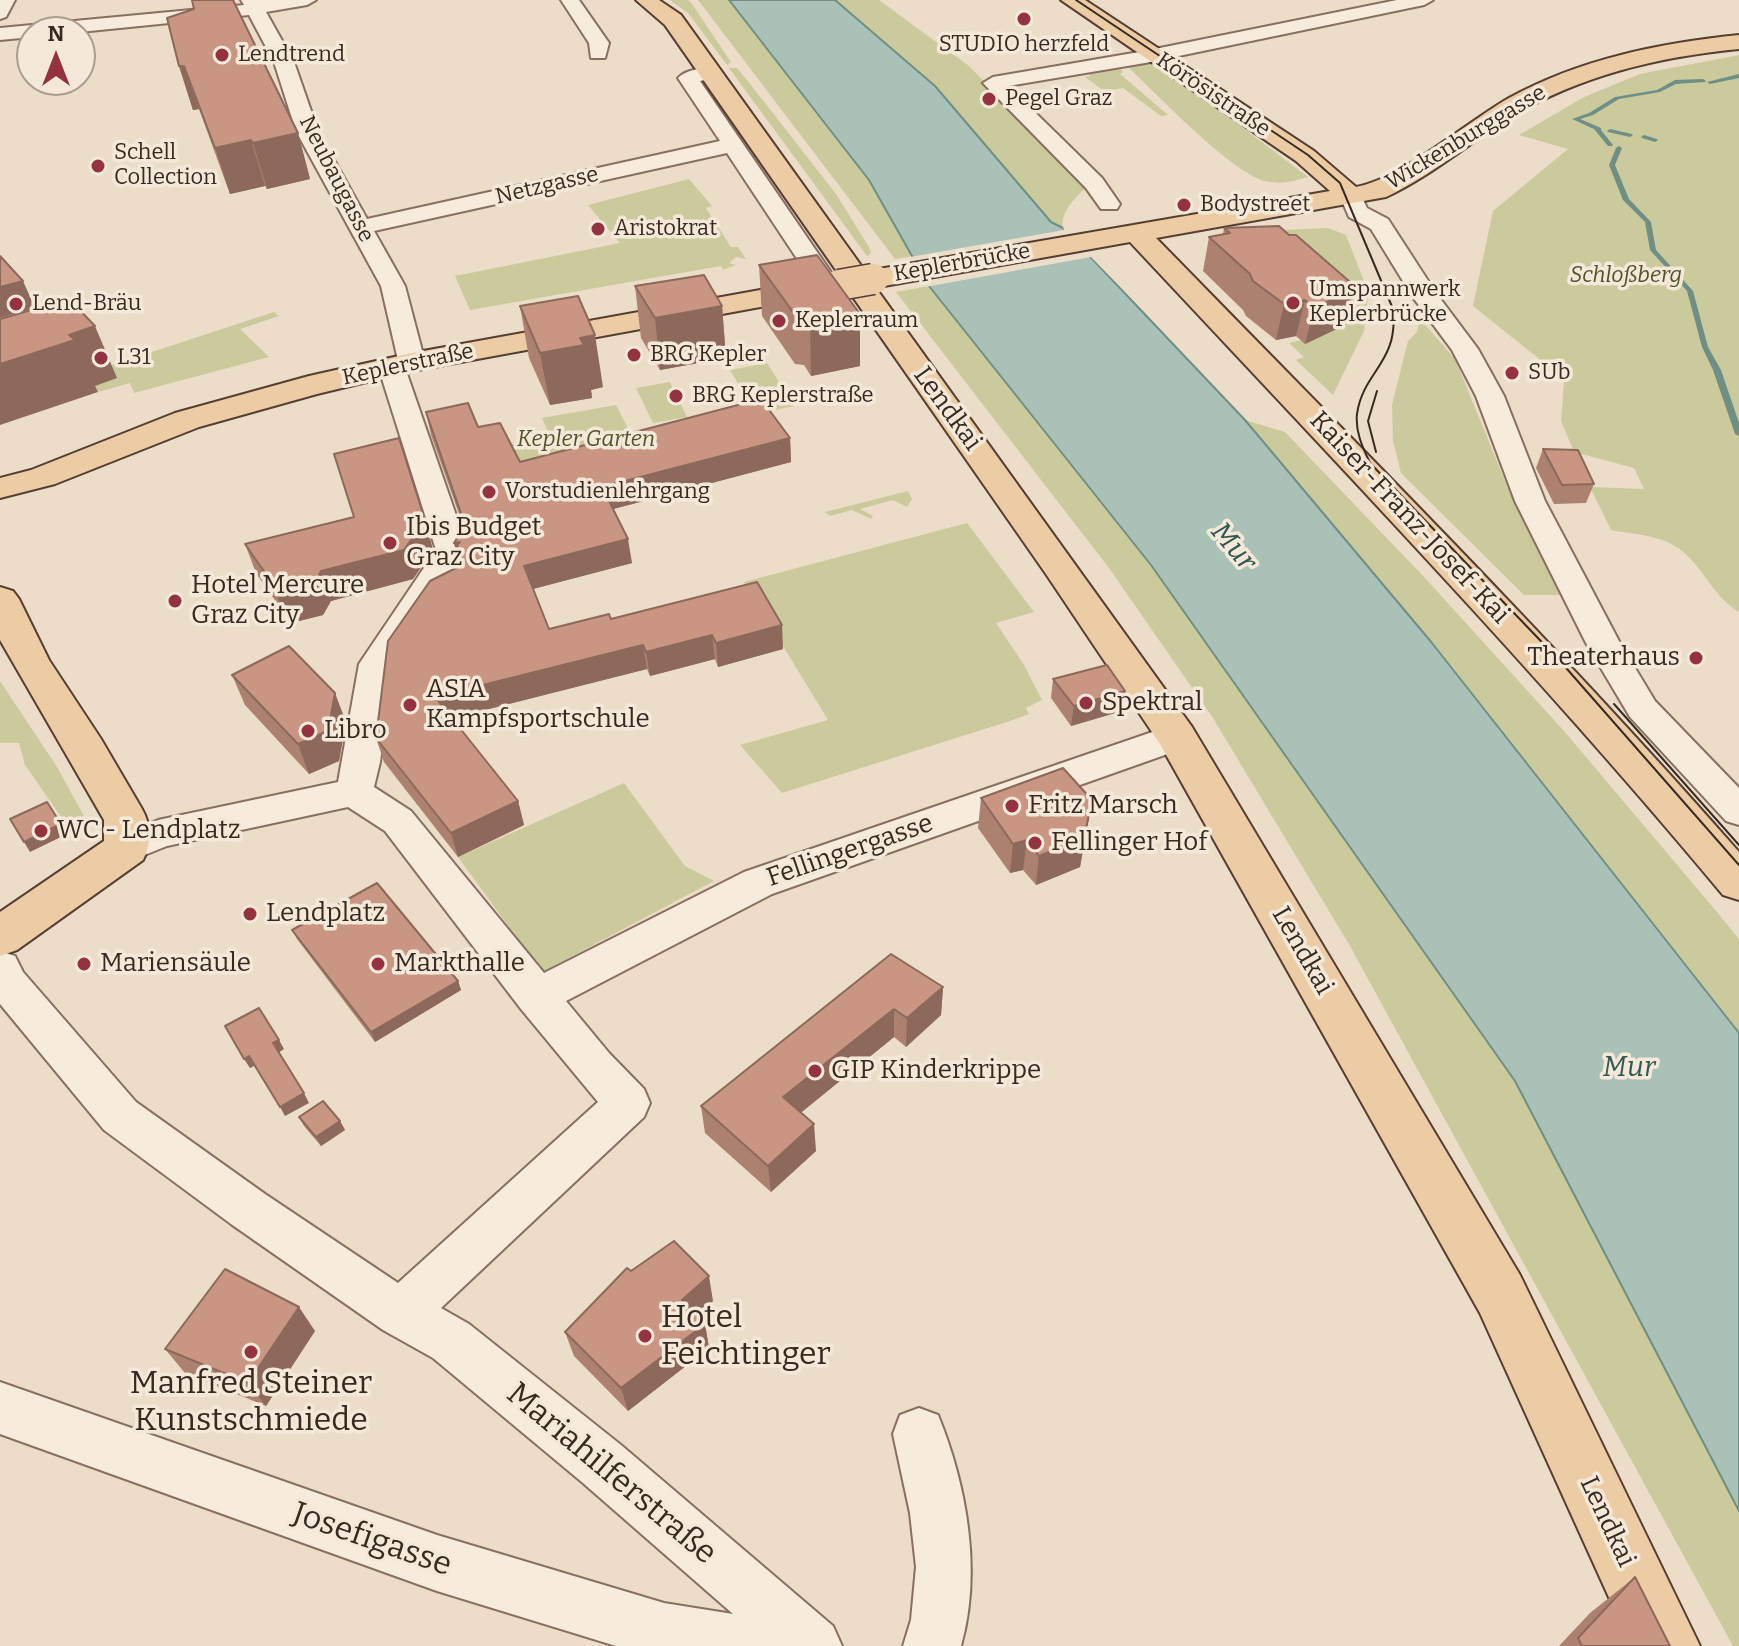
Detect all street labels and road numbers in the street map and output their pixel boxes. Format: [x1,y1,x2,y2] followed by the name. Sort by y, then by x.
[1151,47,1275,143] street label: Körösistraße
[1381,80,1551,196] street label: Wickenburggasse
[293,111,379,247] street label: Neubaugasse
[493,161,601,211] street label: Netzgasse
[892,238,1032,288] street label: Keplerbrücke
[340,338,476,392] street label: Keplerstraße
[906,361,988,457] street label: Lendkai
[1303,405,1515,631] street label: Kaiser-Franz-Josef-Kai
[763,808,937,894] street label: Fellingergasse
[1264,902,1340,1000] street label: Lendkai
[498,1375,724,1573] street label: Mariahilferstraße
[1573,1472,1641,1572] street label: Lendkai
[288,1495,456,1585] street label: Josefigasse

